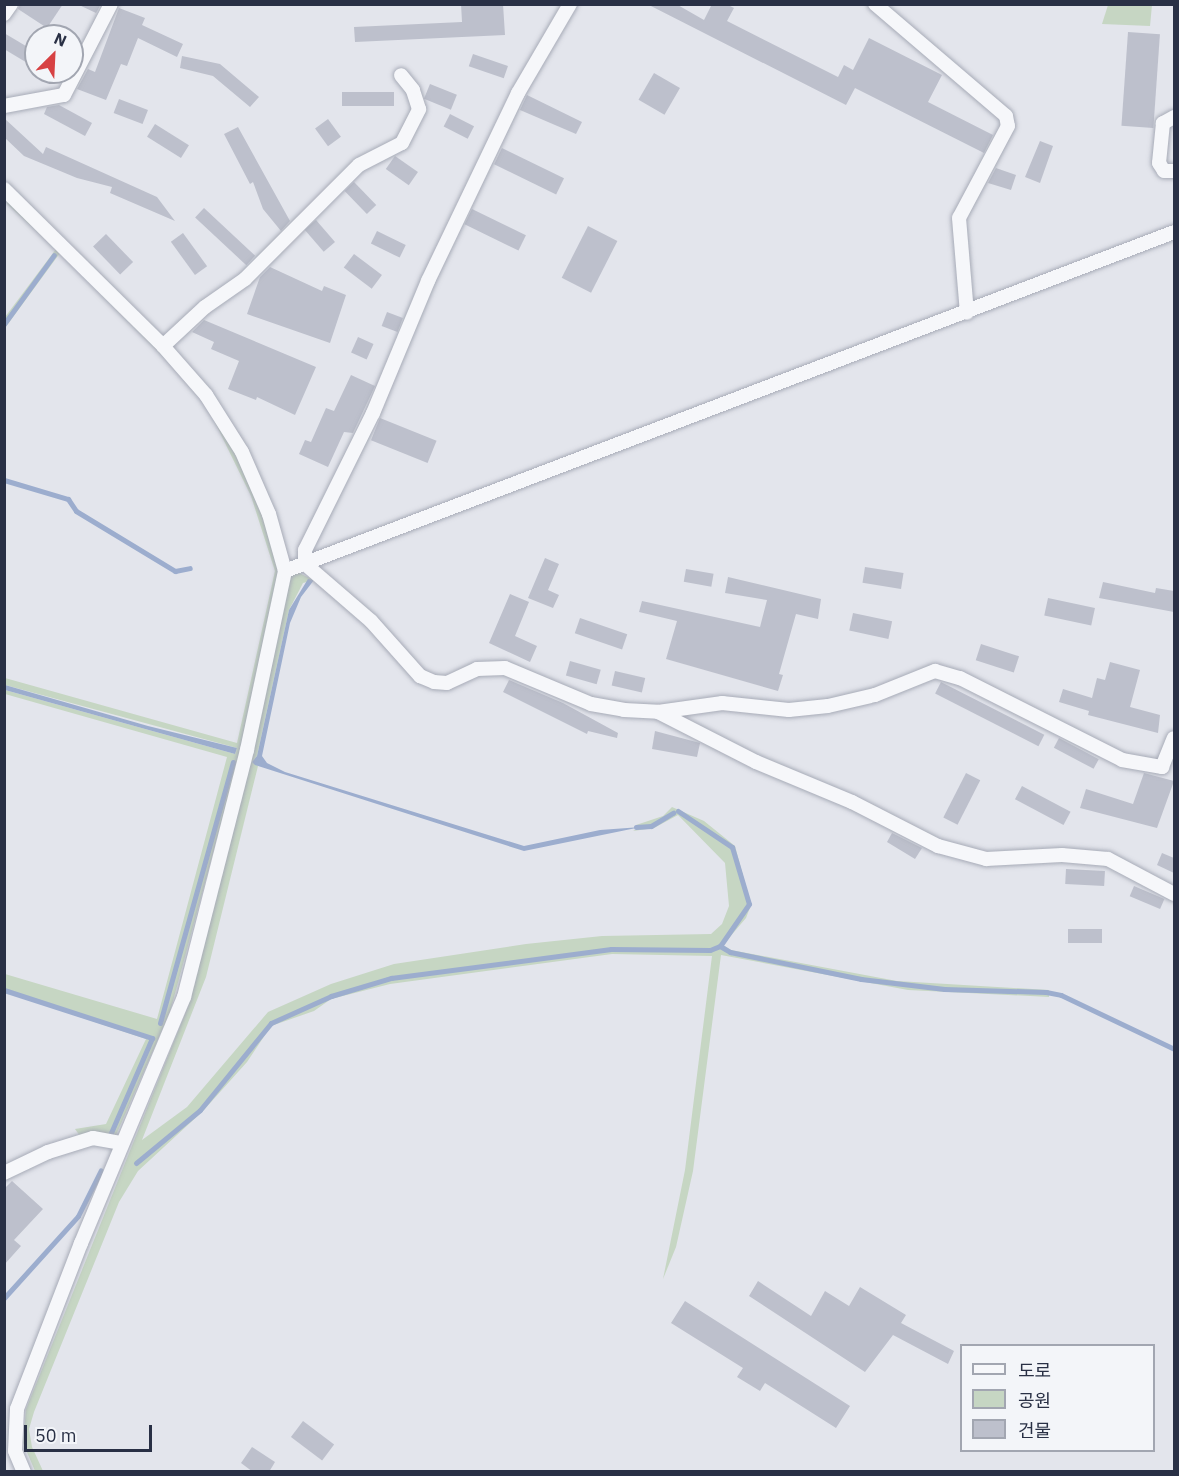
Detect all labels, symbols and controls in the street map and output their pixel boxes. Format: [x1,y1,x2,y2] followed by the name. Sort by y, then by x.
[24,24,84,84] north arrow
[51,28,70,51] text: N
[960,1344,1155,1452] legend
[1018,1359,1051,1382] text: 도로
[1018,1389,1051,1412] text: 공원
[27,1413,154,1451] scale bar
[1018,1419,1051,1442] text: 건물
[35,1424,77,1447] text: 50 m

